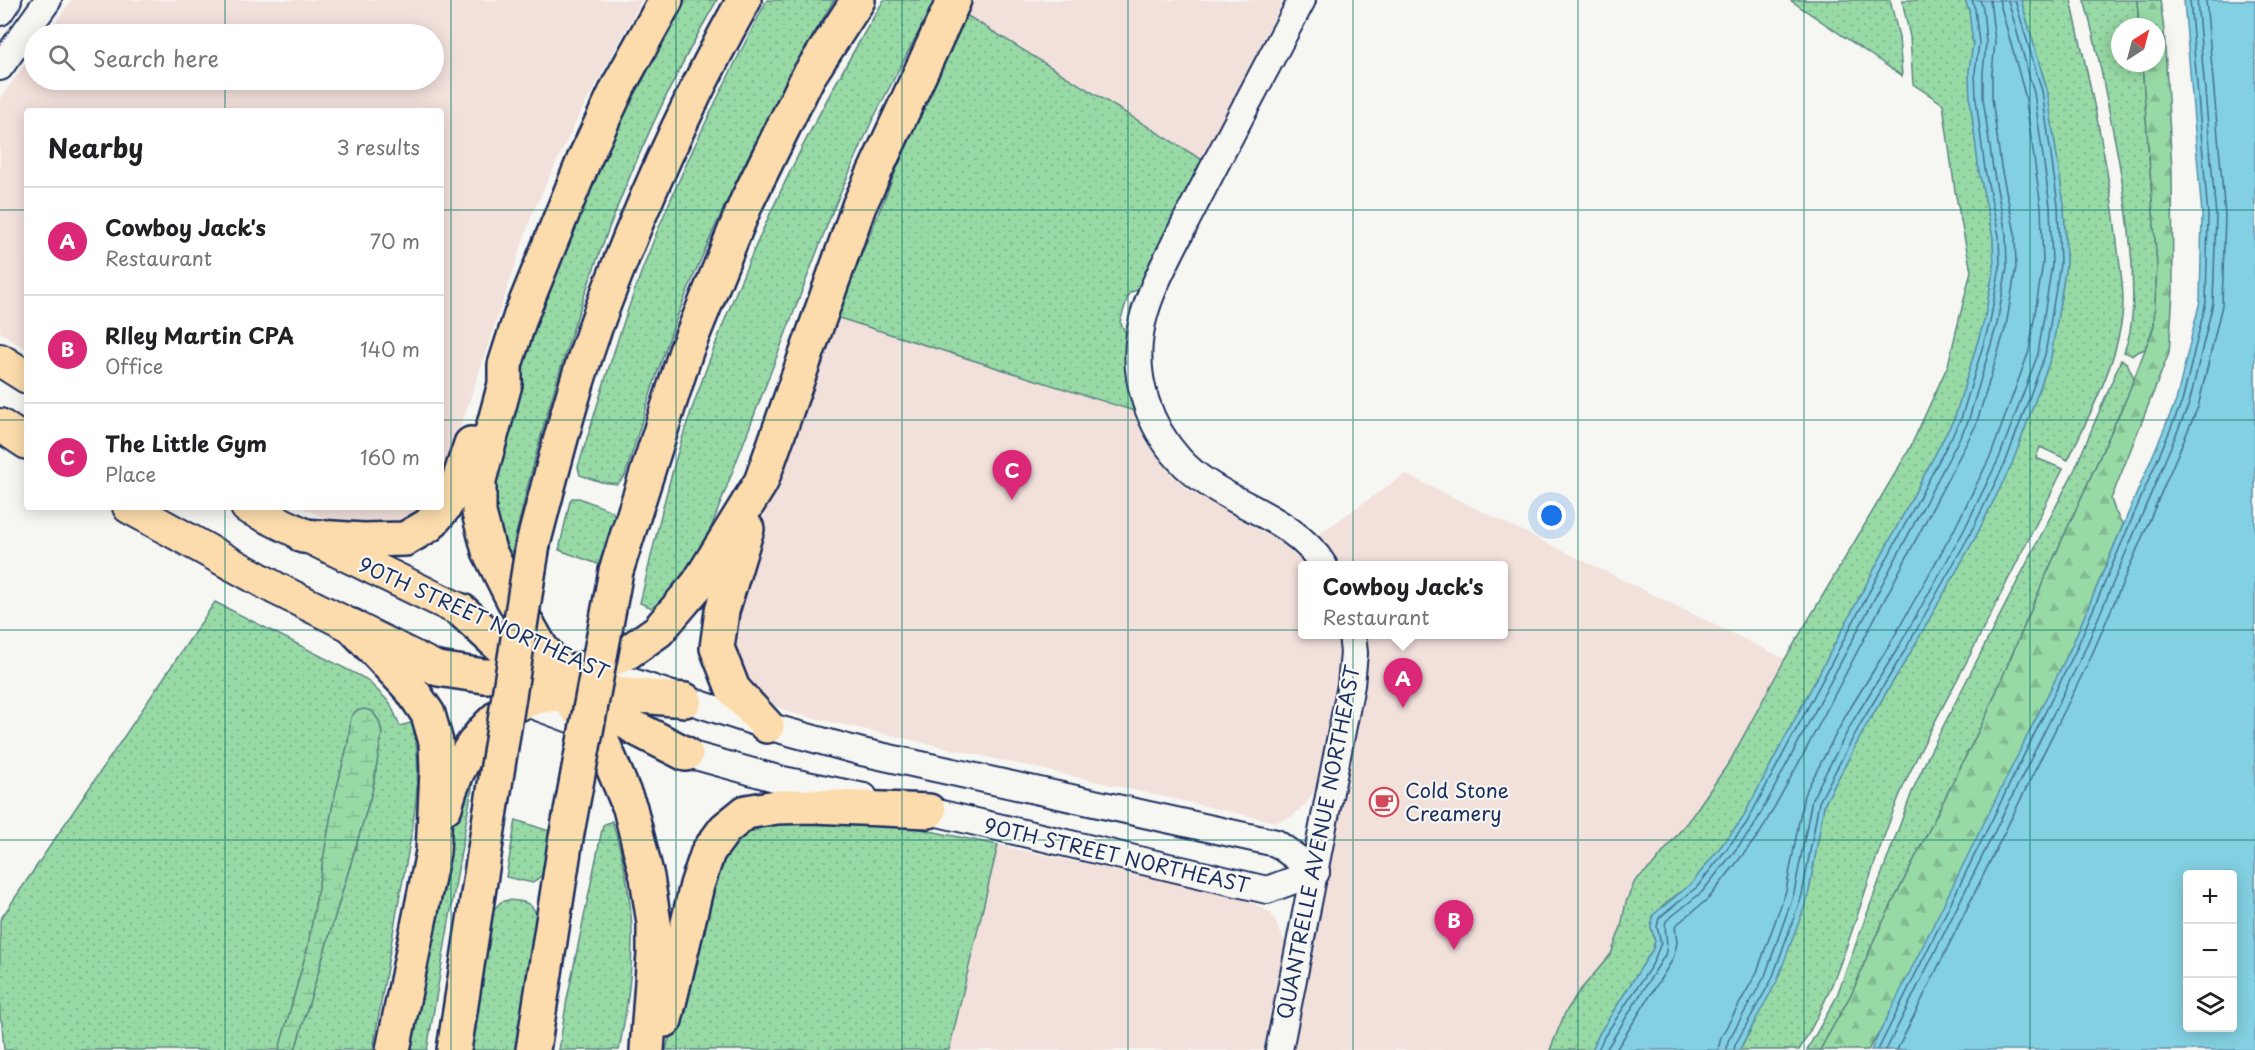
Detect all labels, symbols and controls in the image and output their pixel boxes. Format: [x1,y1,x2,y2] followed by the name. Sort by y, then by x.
[2111,18,2165,72] north arrow
[24,24,444,90] search box
[45,41,78,74] icon: search
[93,41,219,74] text: Search here
[48,128,143,167] text: Nearby
[337,132,420,162] text: 3 results
[105,210,266,243] text: Cowboy Jack's
[60,226,75,256] text: A
[370,226,420,256] text: 70 m
[105,243,212,273] text: Restaurant
[105,318,294,351] text: RIley Martin CPA
[61,334,74,364] text: B
[360,334,420,364] text: 140 m
[105,351,163,381] text: Office
[105,426,267,459] text: The Little Gym
[60,442,75,472] text: C
[360,442,420,472] text: 160 m
[992,450,1032,500] pin: C
[105,459,156,489] text: Place
[1537,501,1566,530] your location
[354,549,614,687] street label: 90TH STREET NORTHEAST
[1298,561,1508,639] popup
[1323,569,1483,602] text: Cowboy Jack's
[1323,602,1429,632] text: Restaurant
[1384,658,1422,708] pin: A
[1269,662,1367,1021] street label: QUANTRELLE AVENUE NORTHEAST
[1405,775,1509,828] place label: Cold Stone Creamery
[1368,786,1400,818] cafe icon: Cold Stone Creamery
[981,810,1253,900] street label: 90TH STREET NORTHEAST
[2183,870,2237,1032] map controls
[2183,870,2237,924] button: +
[1434,900,1474,950] pin: B
[2183,924,2237,978] button: −
[2183,978,2237,1032] button: layers

